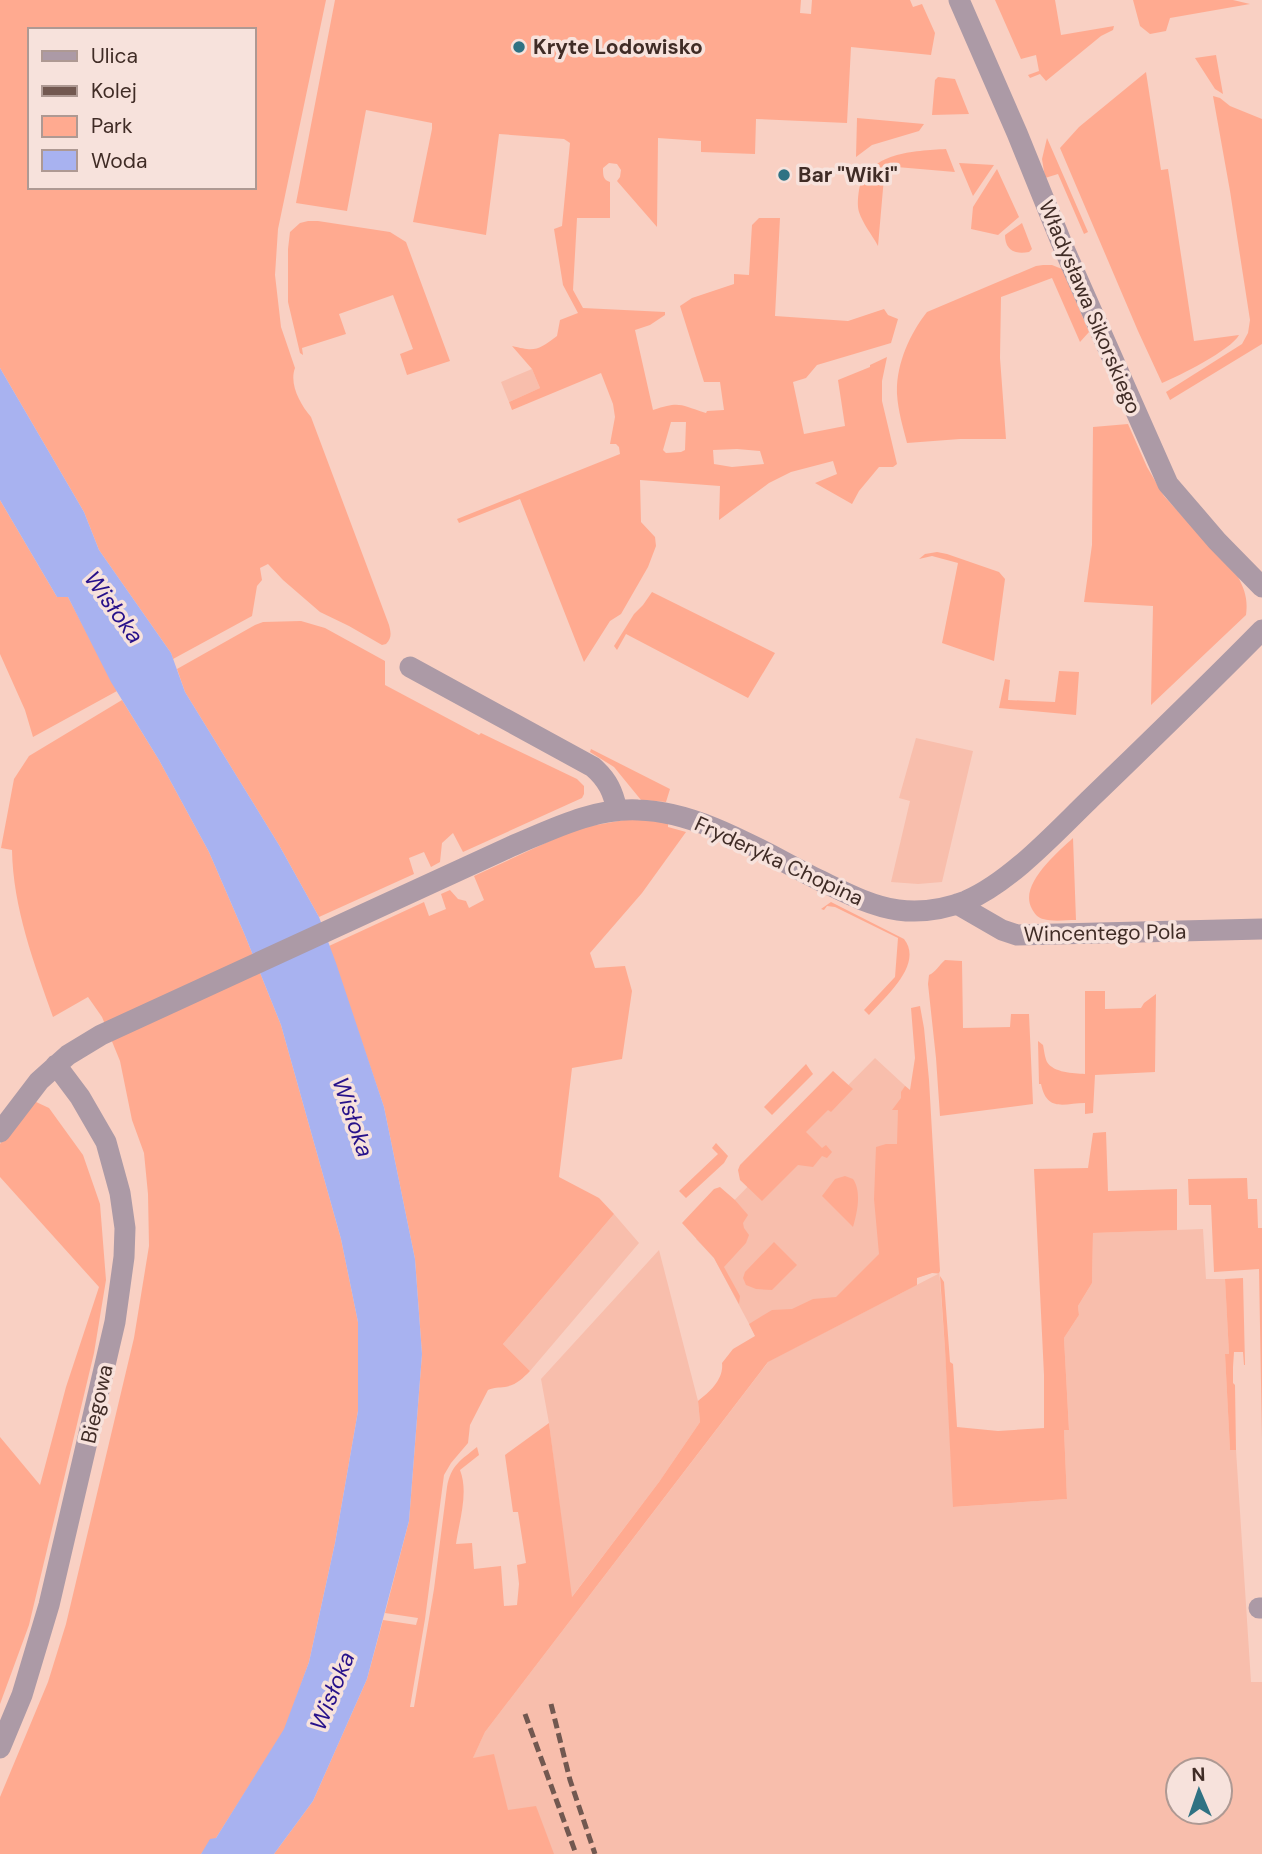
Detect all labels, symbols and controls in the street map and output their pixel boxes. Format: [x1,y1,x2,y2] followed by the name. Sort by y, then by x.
[28,28,256,189] legend
[533,33,703,61] place label: Kryte Lodowisko
[511,39,527,55] marker: Kryte Lodowisko
[91,42,138,70] text: Ulica
[91,77,137,105] text: Kolej
[91,112,133,140] text: Park
[91,147,147,175] text: Woda
[798,161,898,189] place label: Bar "Wiki"
[776,167,792,183] marker: Bar "Wiki"
[1032,196,1148,418] street label: Władysława Sikorskiego
[78,565,150,649] water label: Wisłoka
[690,810,868,912] street label: Fryderyka Chopina
[1023,918,1187,948] street label: Wincentego Pola
[325,1073,381,1161] water label: Wisłoka
[74,1362,120,1446] street label: Biegowa
[303,1647,361,1735] water label: Wisłoka
[1164,1756,1234,1826] north arrow
[1191,1762,1206,1787] text: N

